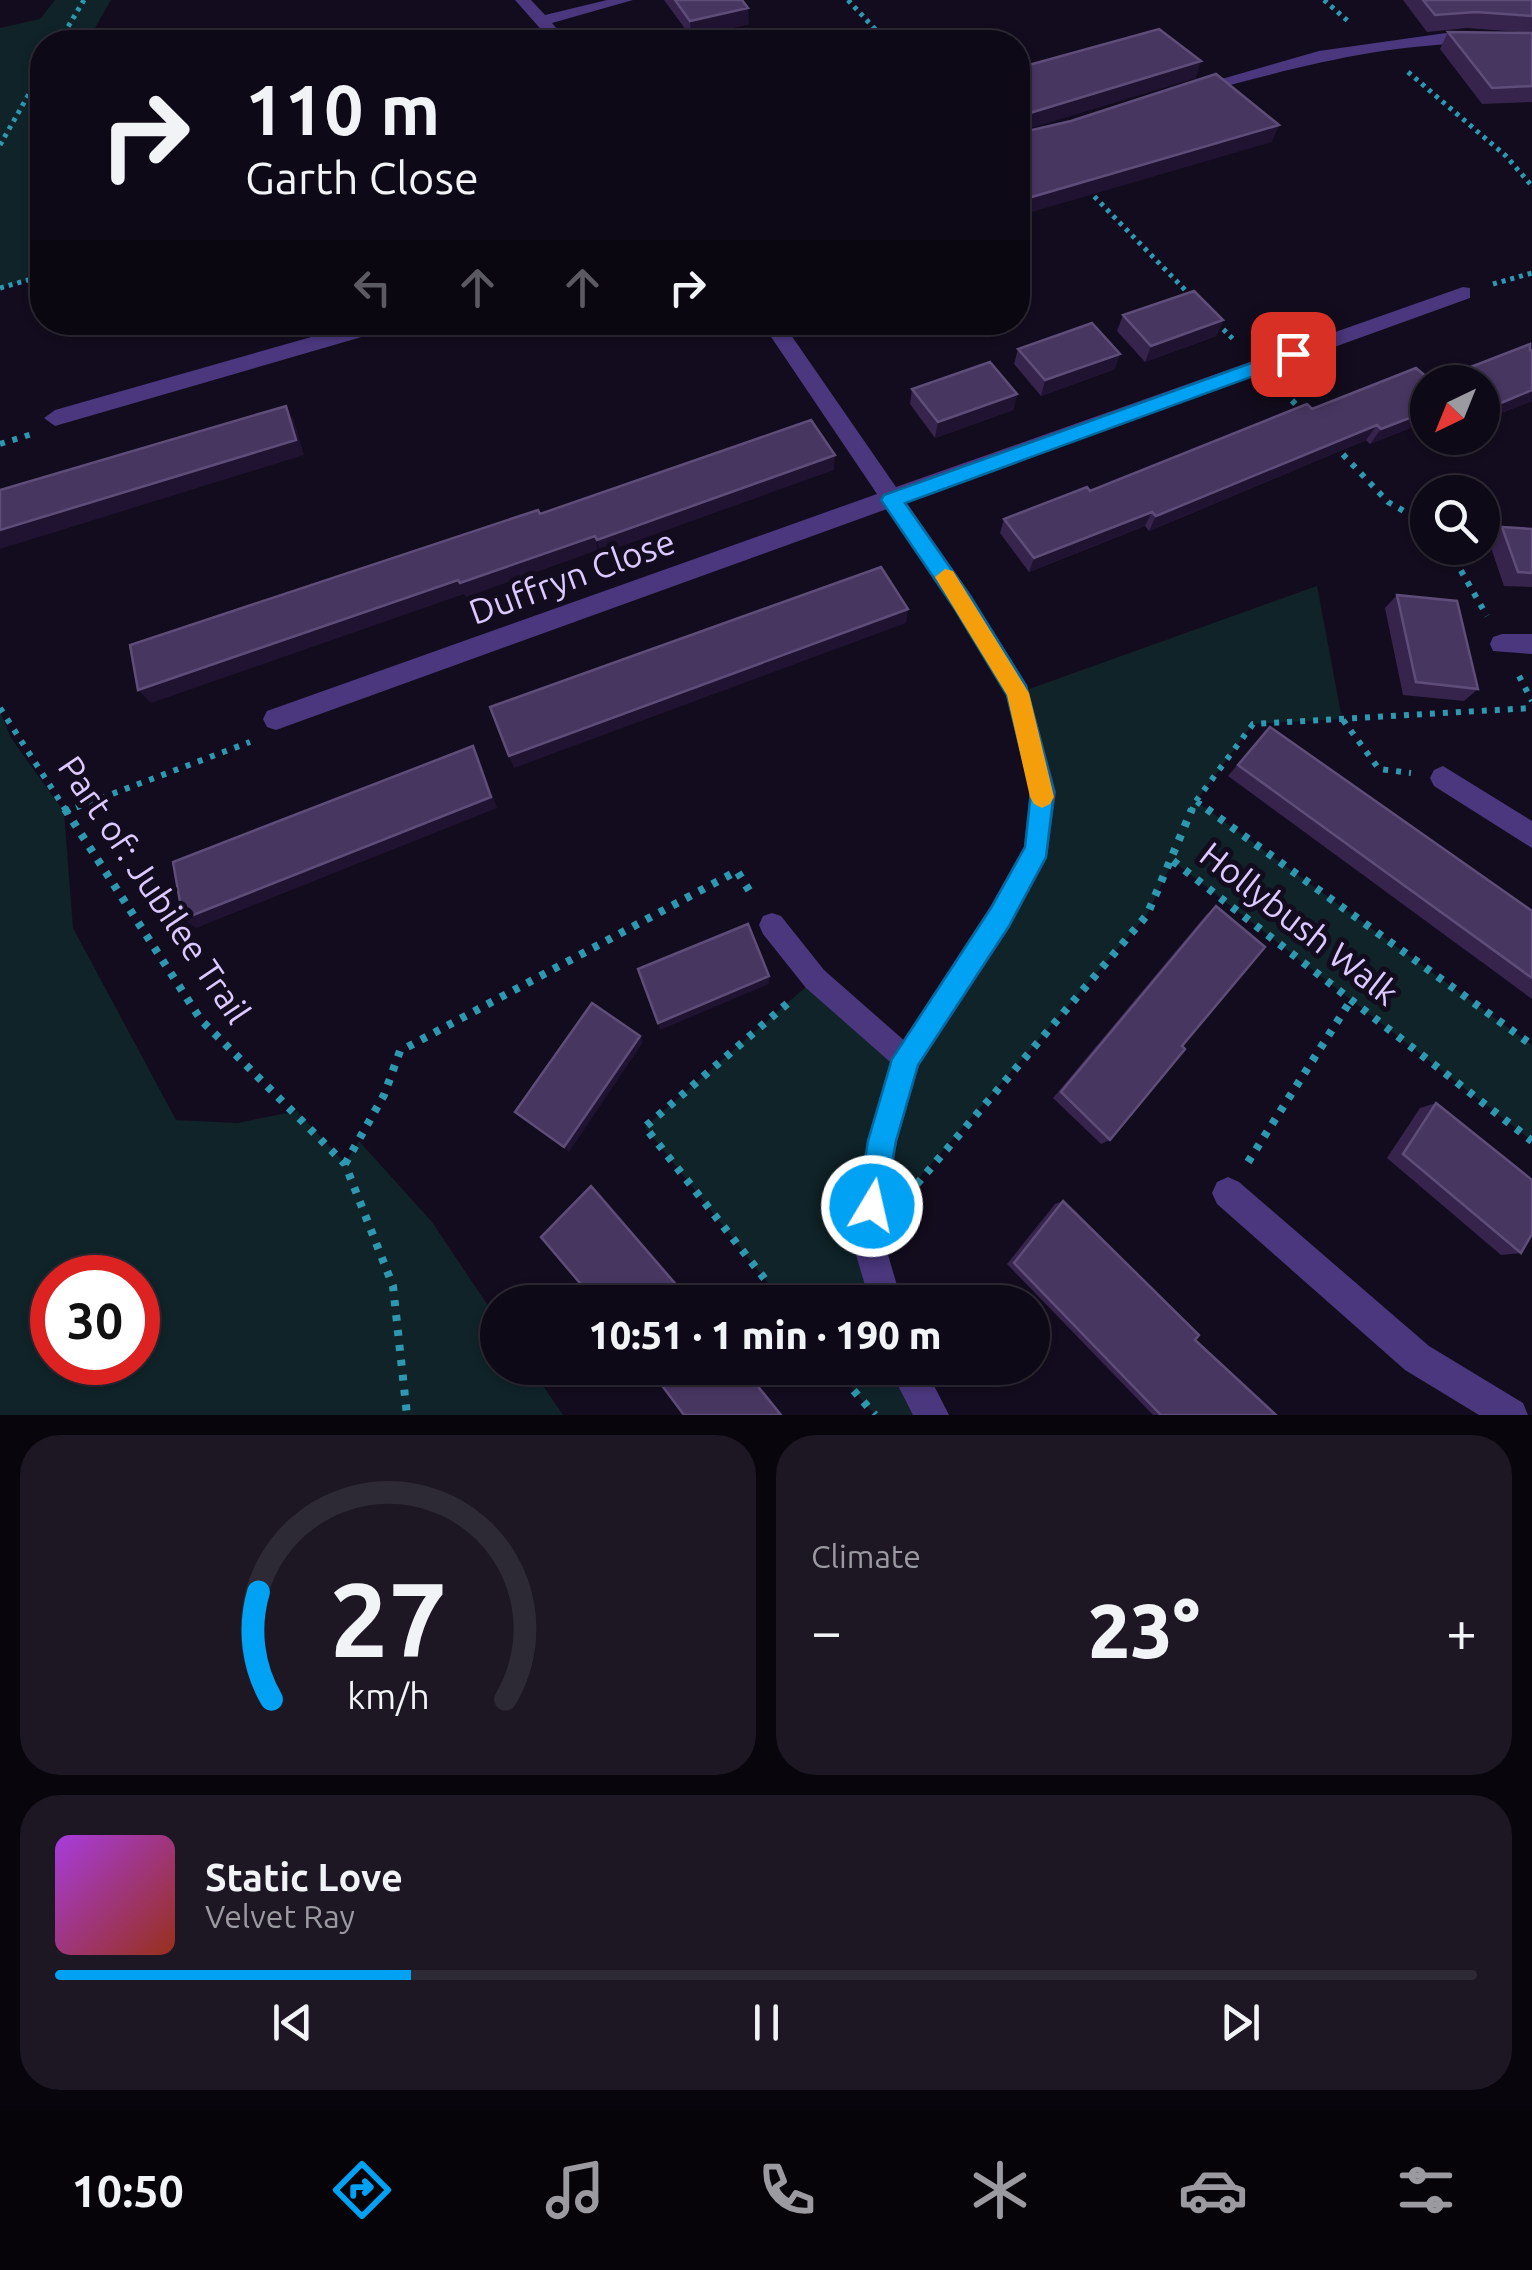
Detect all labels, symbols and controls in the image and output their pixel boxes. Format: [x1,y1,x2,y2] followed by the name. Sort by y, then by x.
[80,70,210,200] icon: right
[245,70,440,148] text: 110 m
[245,152,479,203] text: Garth Close
[345,260,400,315] icon: left
[450,260,505,315] icon: ahead
[555,260,610,315] icon: ahead
[660,260,715,315] icon: right
[1251,312,1336,397] pin
[1266,327,1321,382] icon: arrive
[1410,365,1500,455] north arrow
[1410,365,1500,565] map controls
[1410,475,1500,565] button: search
[463,520,680,632] street label: Duffryn Close
[51,748,259,1031] street label: Part of: Jubilee Trail
[1193,834,1407,1013] street label: Hollybush Walk
[820,1154,924,1258] position arrow
[30,1255,160,1385] speed limit sign: 30
[588,1314,942,1356] text: 10:51 · 1 min · 190 m
[811,1538,921,1574] text: Climate
[329,1560,447,1677] text: 27
[1088,1588,1200,1672] text: 23°
[811,1600,842,1661] text: −
[1446,1600,1477,1661] text: +
[347,1676,429,1716] text: km/h
[205,1856,403,1898] text: Static Love
[205,1898,355,1934] text: Velvet Ray
[265,1995,320,2050] icon: previous
[739,1995,794,2050] icon: pause
[1213,1995,1268,2050] icon: next
[327,2155,397,2225] icon: directions
[540,2155,610,2225] icon: music
[752,2155,822,2225] icon: phone
[965,2155,1035,2225] icon: climate
[1178,2155,1248,2225] icon: car
[1391,2155,1461,2225] icon: filters
[71,2165,184,2216] text: 10:50

